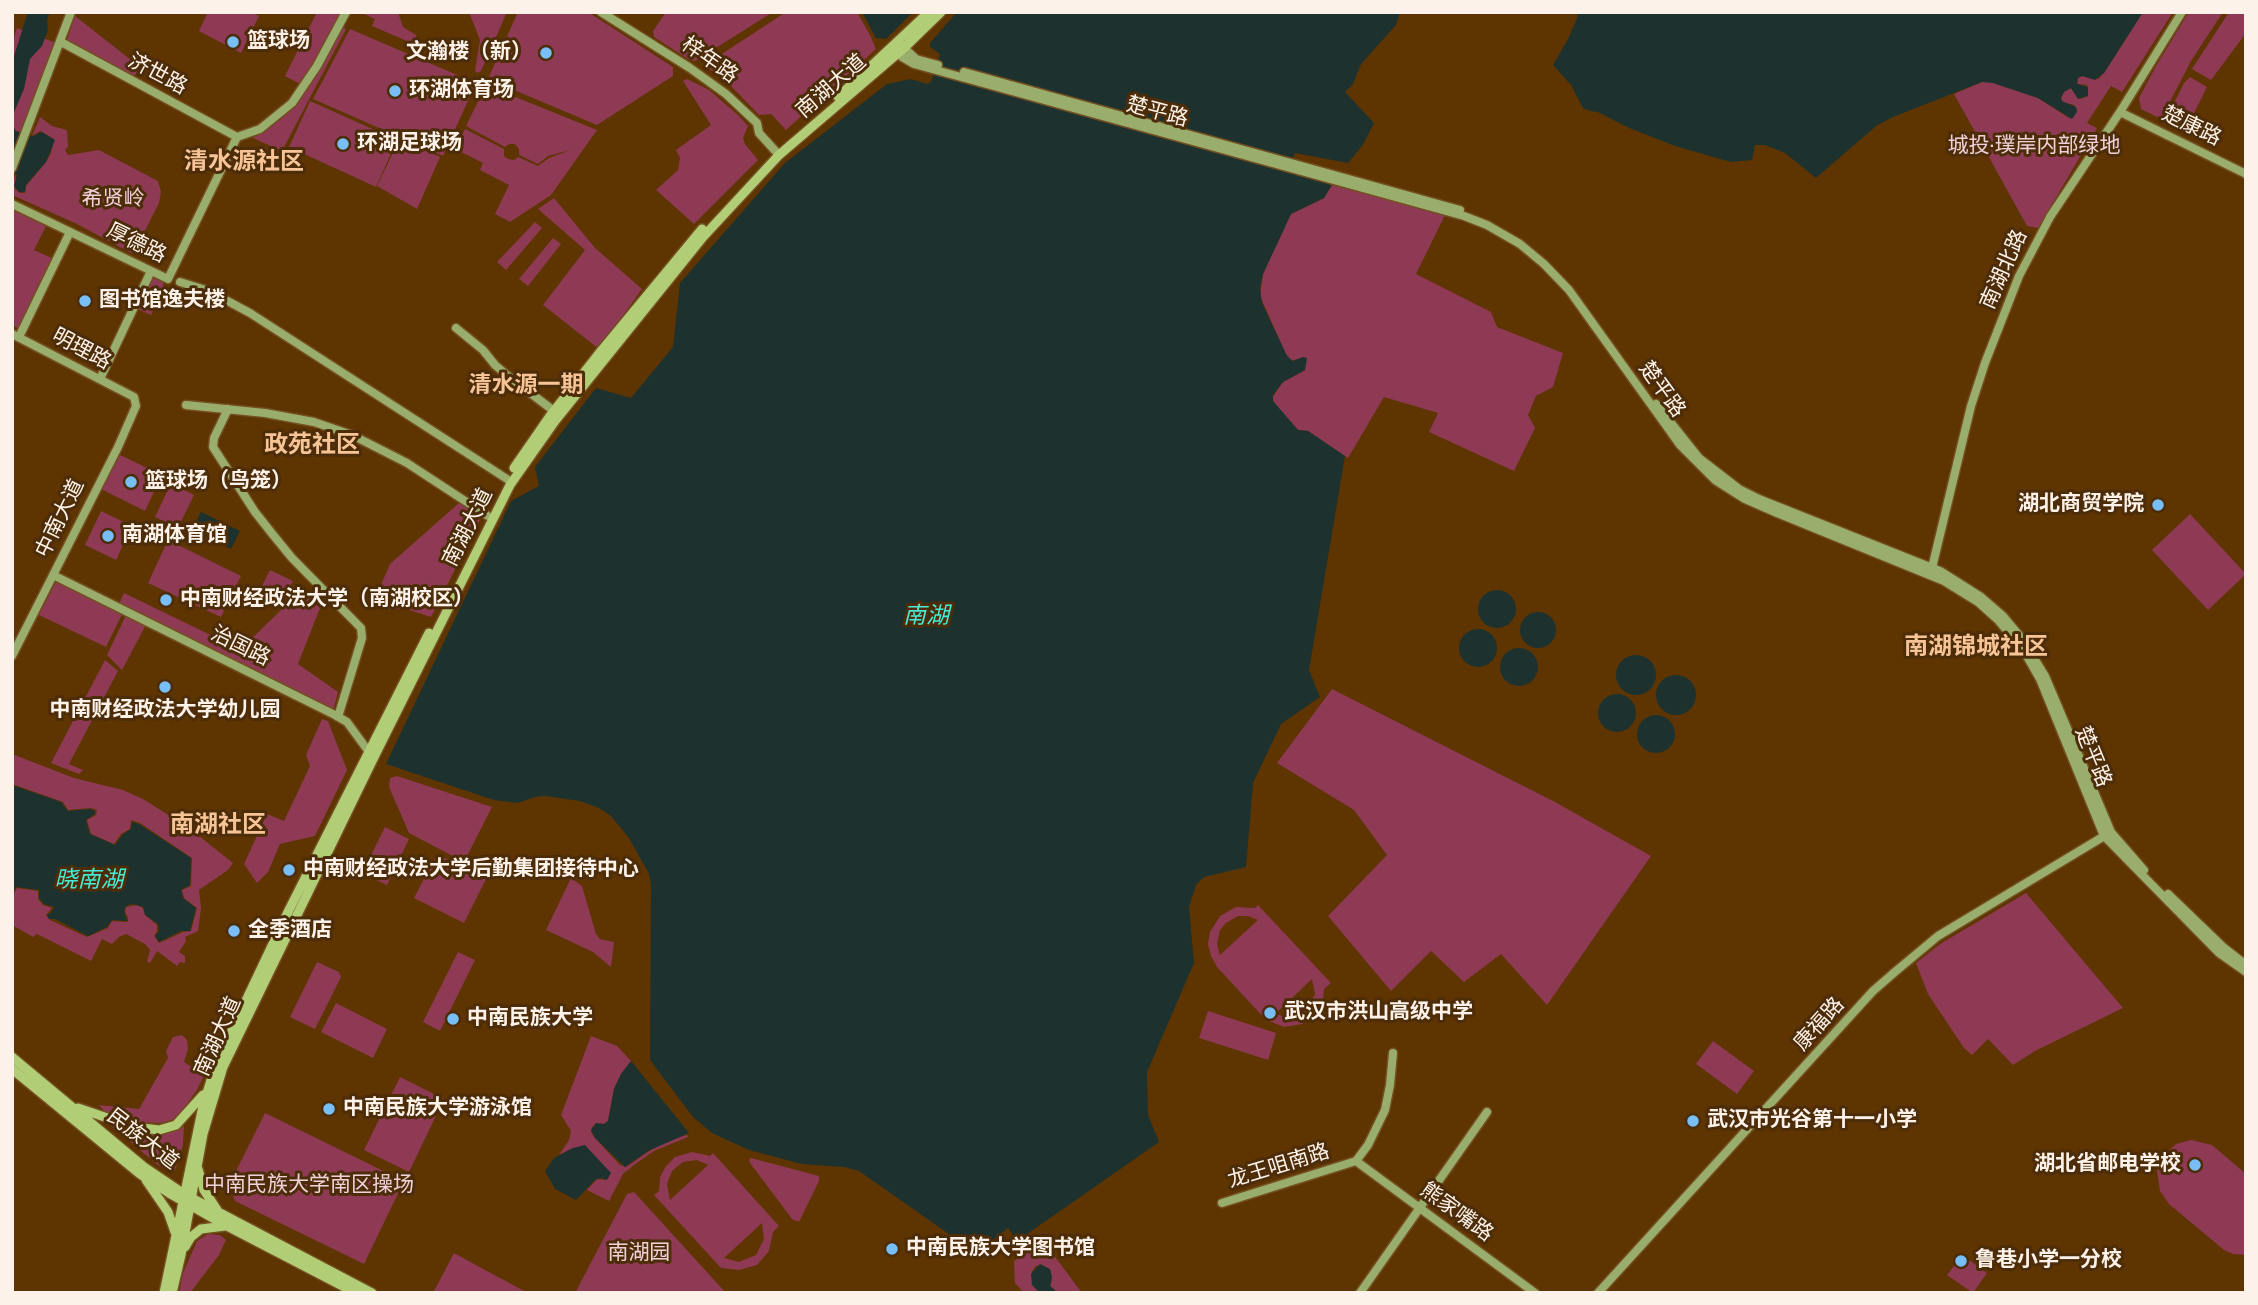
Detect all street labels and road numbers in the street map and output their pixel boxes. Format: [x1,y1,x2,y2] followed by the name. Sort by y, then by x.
[676,33,742,89] street label: 梓年路
[123,49,191,101] street label: 济世路
[792,50,872,124] street label: 南湖大道
[1123,93,1191,133] street label: 楚平路
[2157,102,2225,152] street label: 楚康路
[102,219,170,269] street label: 厚德路
[1976,227,2034,313] street label: 南湖北路
[47,324,115,376] street label: 明理路
[1632,357,1690,423] street label: 楚平路
[31,476,91,562] street label: 中南大道
[439,485,499,571] street label: 南湖大道
[206,622,274,672] street label: 治国路
[2069,723,2115,791] street label: 楚平路
[1790,993,1850,1057] street label: 康福路
[190,994,248,1080] street label: 南湖大道
[101,1104,183,1176] street label: 民族大道
[1225,1140,1333,1194] street label: 龙王咀南路
[1415,1178,1497,1248] street label: 熊家嘴路

